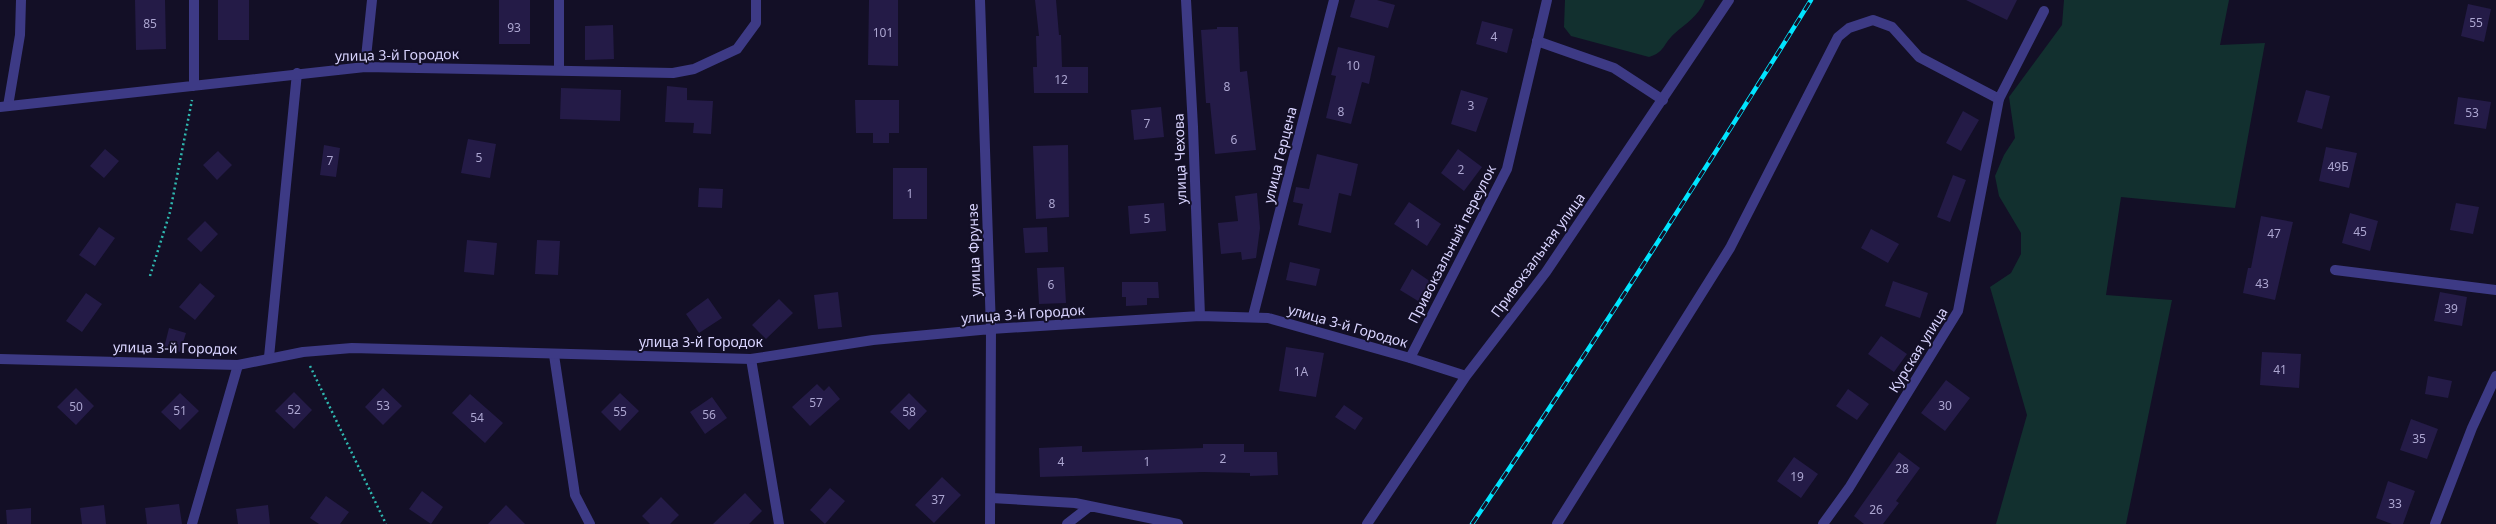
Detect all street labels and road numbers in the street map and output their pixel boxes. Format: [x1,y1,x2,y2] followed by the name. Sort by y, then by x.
[335,44,460,65] street label: улица 3-й Городок
[1258,105,1301,205] street label: улица Герцена
[1168,113,1191,205] street label: улица Чехова
[1403,161,1500,326] street label: Привокзальный переулок
[1486,189,1589,321] street label: Привокзальная улица
[962,203,985,297] street label: улица Фрунзе
[1286,299,1411,352] street label: улица 3-й Городок
[960,300,1086,327] street label: улица 3-й Городок
[1884,303,1951,396] street label: Курская улица
[639,332,764,351] street label: улица 3-й Городок
[113,337,238,358] street label: улица 3-й Городок

